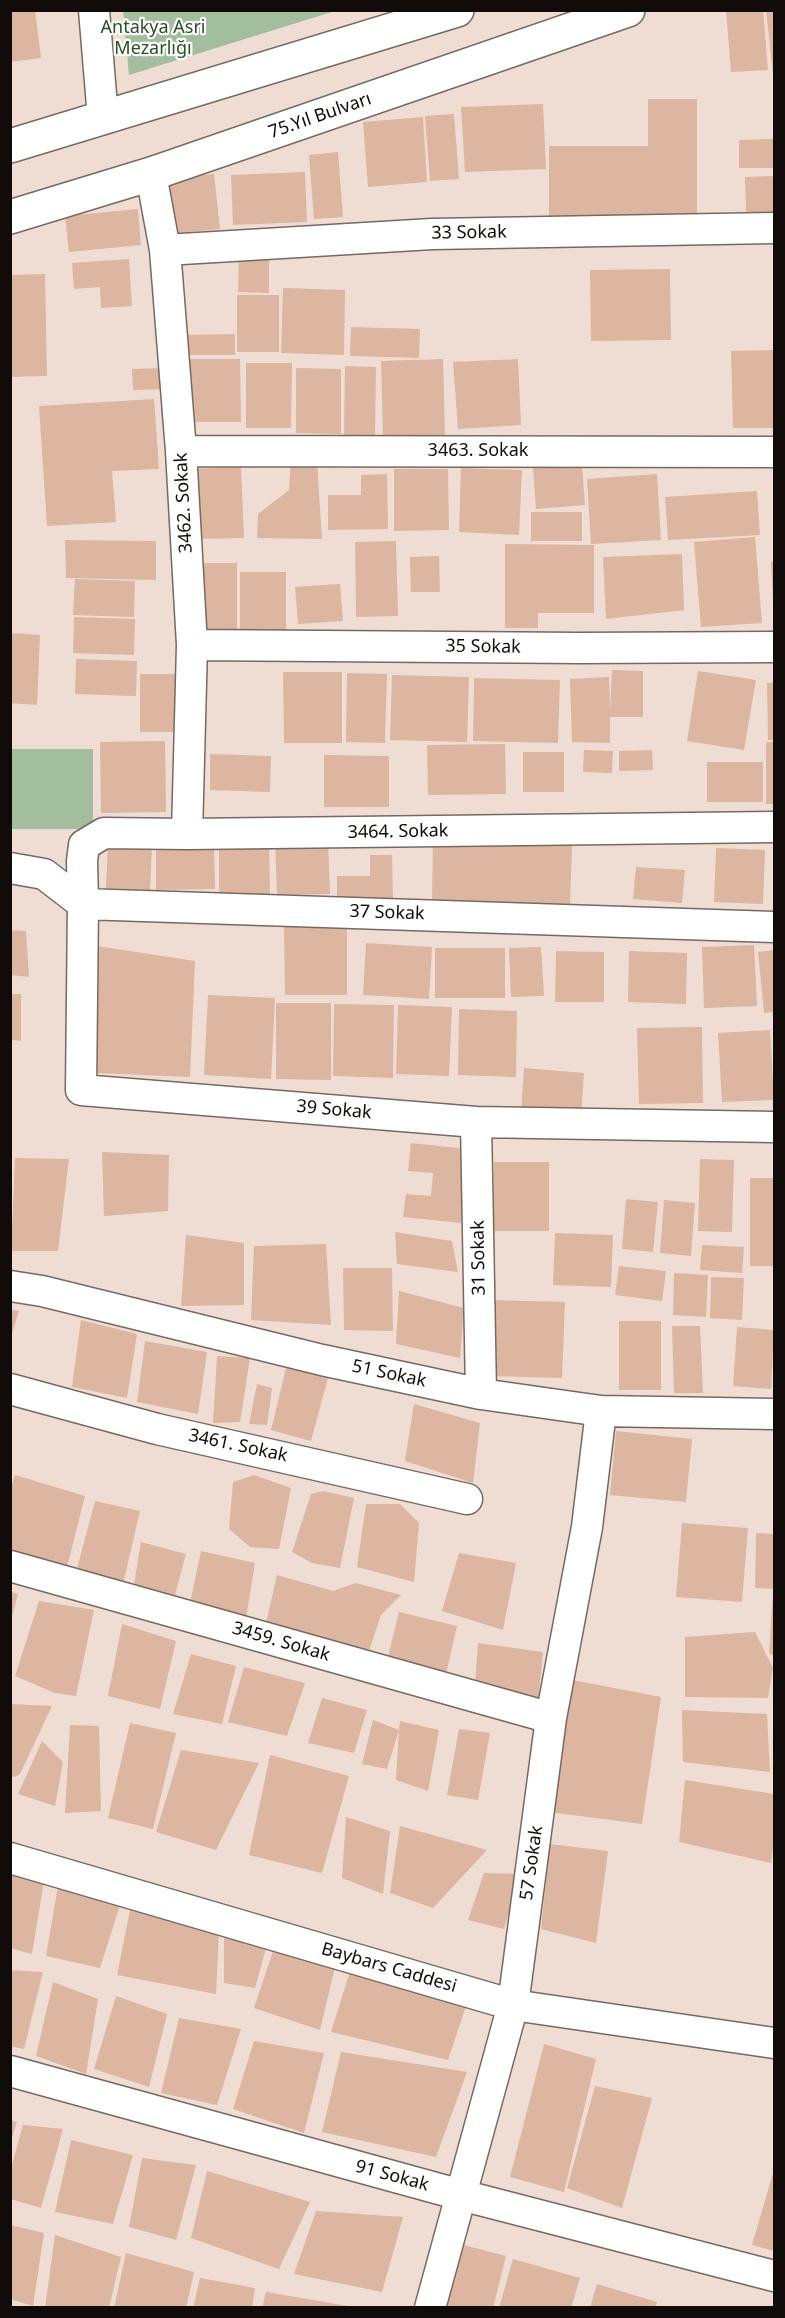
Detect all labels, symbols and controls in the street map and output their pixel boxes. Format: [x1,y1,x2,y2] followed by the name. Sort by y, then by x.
[101,17,205,60] park label: Antakya Asri Mezarlığı
[266,88,374,144] street label: 75.Yıl Bulvarı
[431,222,507,244] street label: 33 Sokak
[428,440,528,462] street label: 3463. Sokak
[171,452,197,554] street label: 3462. Sokak
[445,636,521,658] street label: 35 Sokak
[347,820,449,844] street label: 3464. Sokak
[349,901,425,925] street label: 37 Sokak
[296,1096,372,1124] street label: 39 Sokak
[468,1220,490,1296] street label: 31 Sokak
[350,1356,428,1392] street label: 51 Sokak
[186,1425,290,1467] street label: 3461. Sokak
[230,1618,332,1666] street label: 3459. Sokak
[516,1824,548,1902] street label: 57 Sokak
[319,1938,459,1998] street label: Baybars Caddesi
[353,2156,431,2196] street label: 91 Sokak

